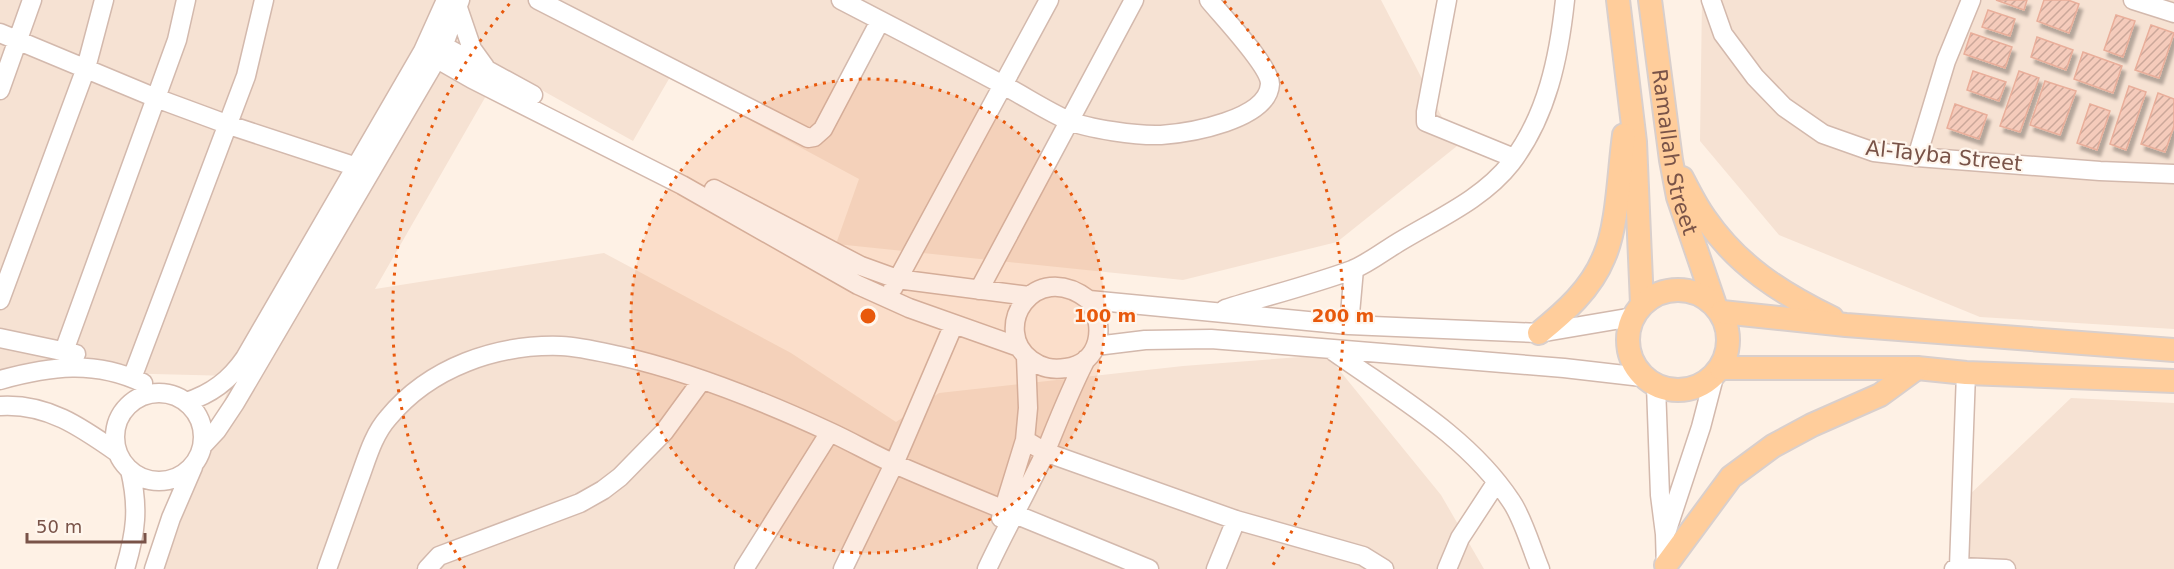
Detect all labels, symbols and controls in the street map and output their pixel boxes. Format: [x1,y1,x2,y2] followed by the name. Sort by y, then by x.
[1647,67,1702,238] street label: Ramallah Street
[1865,136,2023,176] street label: Al-Tayba Street
[1074,305,1136,326] text: 100 m
[1312,305,1374,326] text: 200 m
[858,306,878,326] centre of rings
[27,506,146,544] scale bar
[36,516,82,537] text: 50 m

